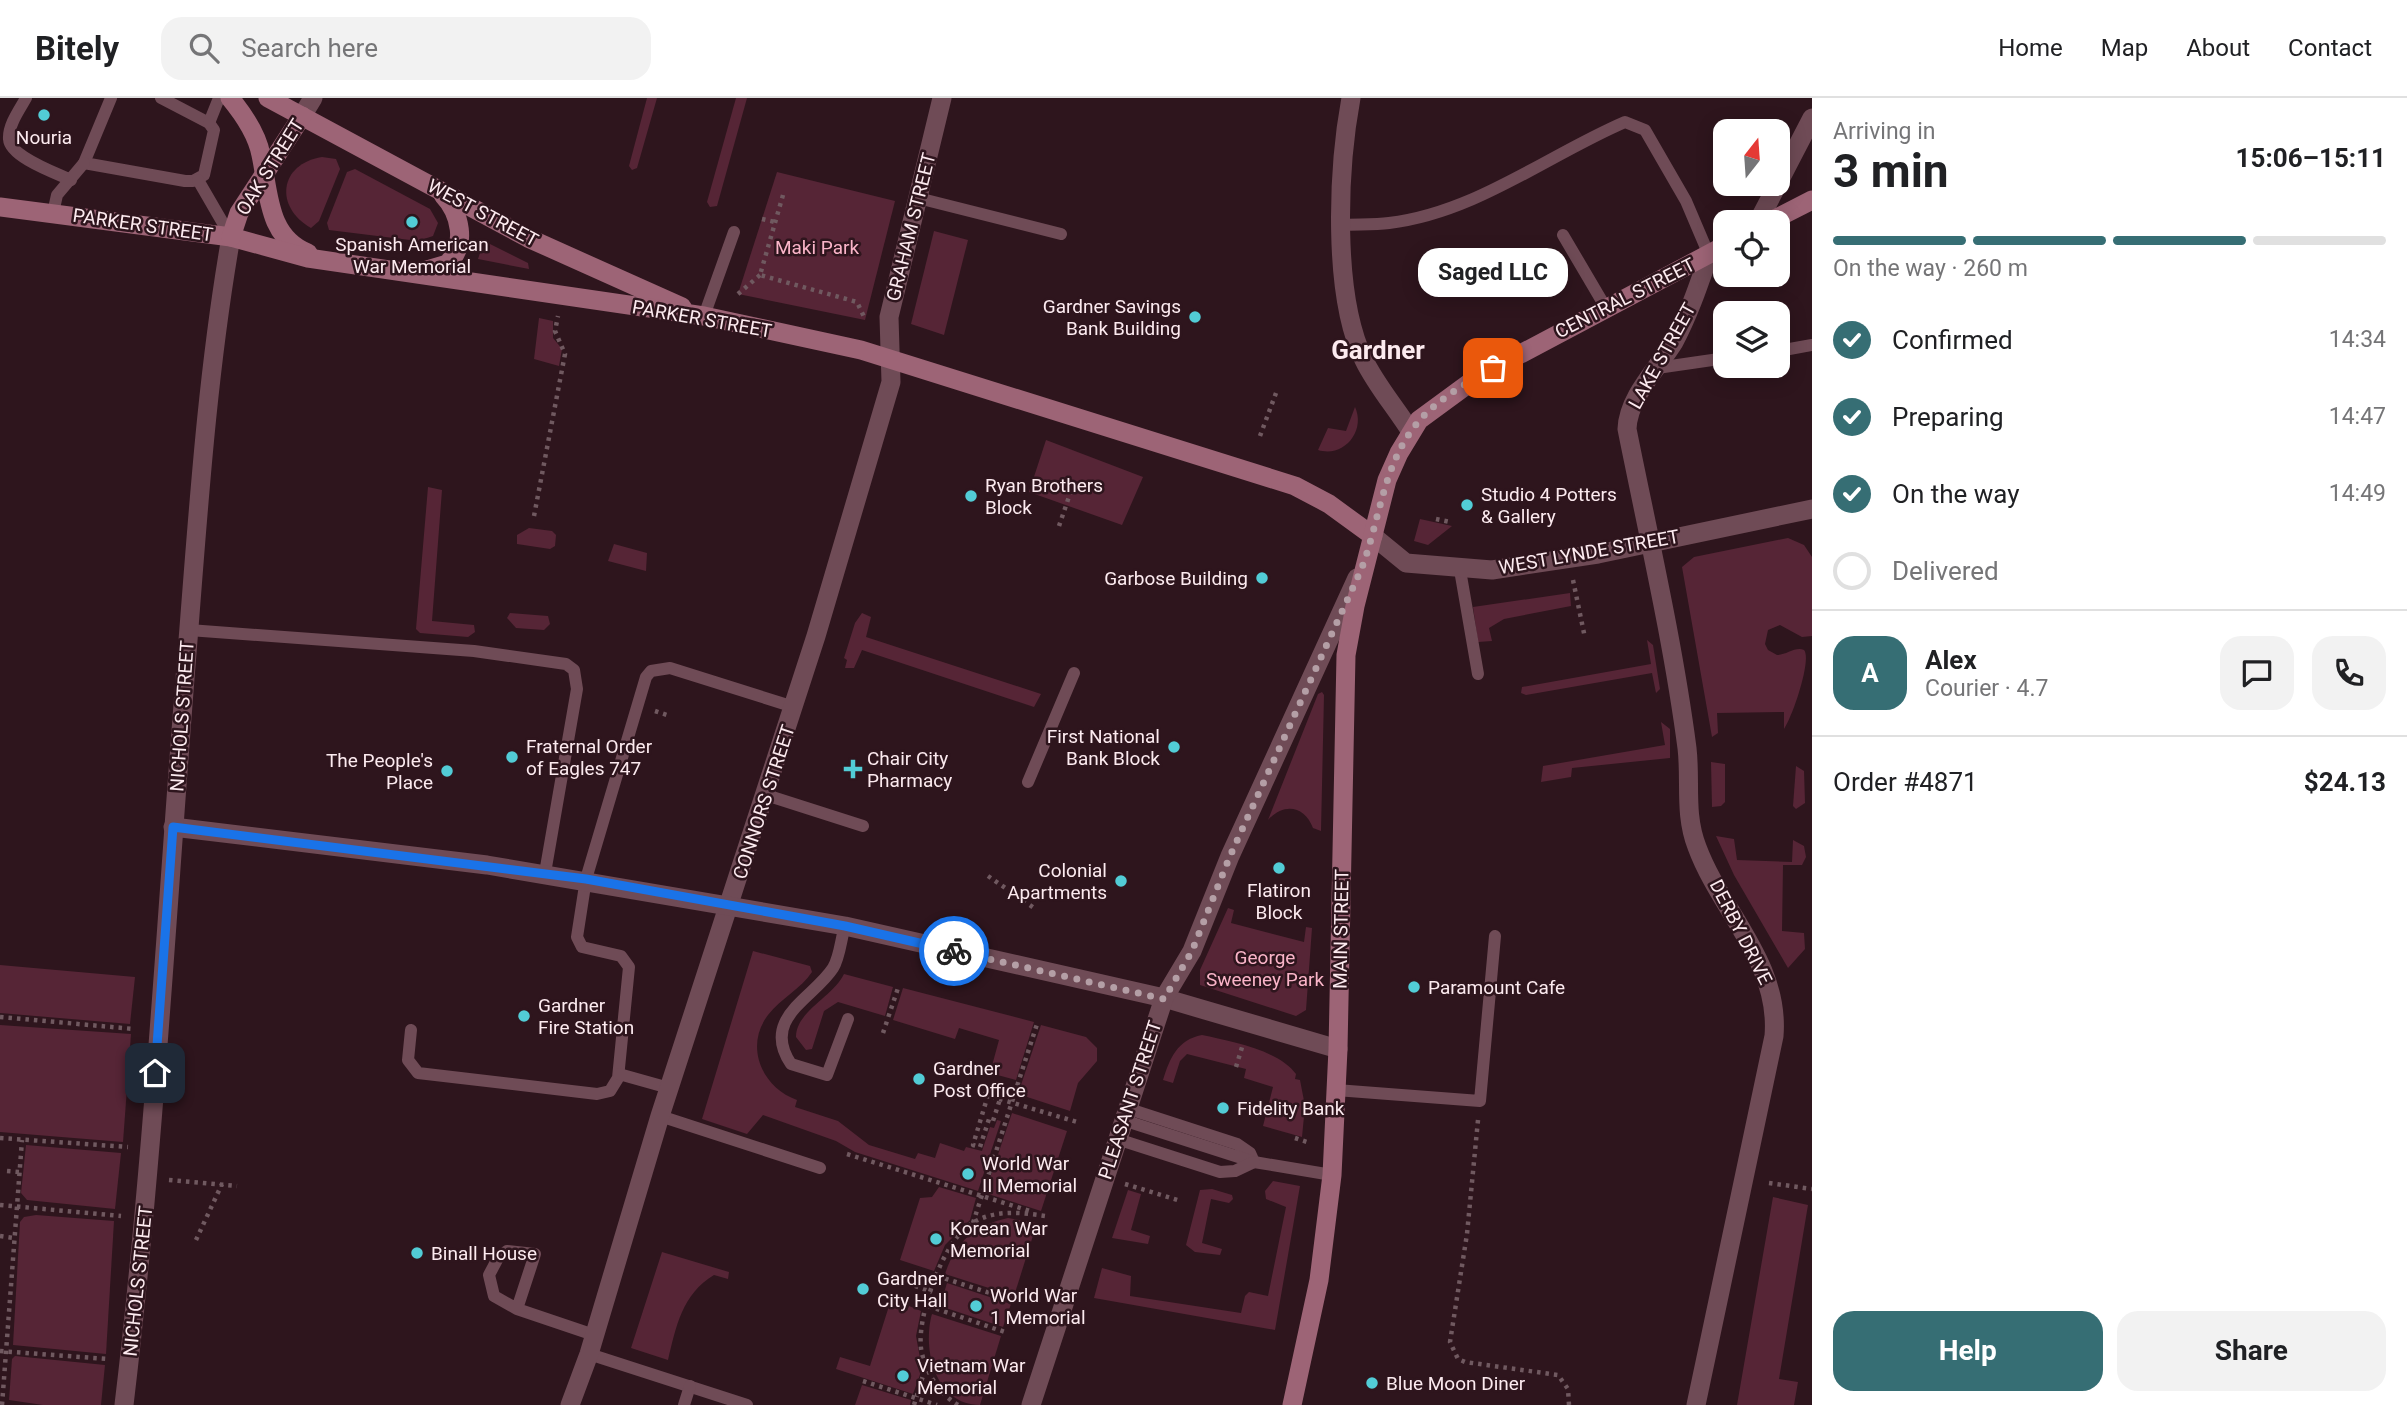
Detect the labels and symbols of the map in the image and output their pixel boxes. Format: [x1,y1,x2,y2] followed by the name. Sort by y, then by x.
[36,107,52,123] marker: Nouria
[231,115,309,219] street label: OAK STREET
[1713,119,1790,196] north arrow
[16,126,72,149] place label: Nouria
[881,151,941,303] street label: GRAHAM STREET
[424,174,542,252] street label: WEST STREET
[71,204,215,246] street label: PARKER STREET
[404,214,420,230] marker: Spanish American War Memorial
[335,233,489,278] place label: Spanish American War Memorial
[775,236,859,259] park label: Maki Park
[1418,249,1568,298] callout: Saged LLC
[1551,253,1699,343] street label: CENTRAL STREET
[630,295,774,343] street label: PARKER STREET
[1043,295,1181,340] place label: Gardner Savings Bank Building
[1623,299,1701,413] street label: LAKE STREET
[1187,309,1203,325] marker: Gardner Savings Bank Building
[1331,335,1425,365] district label: Gardner
[1463,338,1523,398] pin
[985,474,1103,519] place label: Ryan Brothers Block
[1481,483,1617,528] place label: Studio 4 Potters & Gallery
[963,488,979,504] marker: Ryan Brothers Block
[1459,497,1475,513] marker: Studio 4 Potters & Gallery
[1497,525,1681,579] street label: WEST LYNDE STREET
[1104,567,1248,590] place label: Garbose Building
[1254,570,1270,586] marker: Garbose Building
[165,640,199,792] street label: NICHOLS STREET
[728,722,800,882] street label: CONNORS STREET
[1047,725,1160,770] place label: First National Bank Block
[526,735,653,780] place label: Fraternal Order of Eagles 747
[1166,739,1182,755] marker: First National Bank Block
[867,747,952,792] place label: Chair City Pharmacy
[326,749,433,794] place label: The People's Place
[504,749,520,765] marker: Fraternal Order of Eagles 747
[845,761,861,777] marker: Chair City Pharmacy
[439,763,455,779] marker: The People's Place
[1007,859,1107,904] place label: Colonial Apartments
[1271,860,1287,876] marker: Flatiron Block
[1328,869,1354,989] street label: MAIN STREET
[1113,873,1129,889] marker: Colonial Apartments
[1705,876,1777,988] street label: DERBY DRIVE
[1247,879,1311,924] place label: Flatiron Block
[919,916,989,986] courier
[1206,946,1324,991] park label: George Sweeney Park
[1428,976,1565,999] place label: Paramount Cafe
[1406,979,1422,995] marker: Paramount Cafe
[538,994,634,1039] place label: Gardner Fire Station
[516,1008,532,1024] marker: Gardner Fire Station
[1093,1018,1167,1182] street label: PLEASANT STREET
[125,1043,185,1103] pin
[933,1057,1026,1102] place label: Gardner Post Office
[911,1071,927,1087] marker: Gardner Post Office
[1237,1097,1345,1120] place label: Fidelity Bank
[1215,1100,1231,1116] marker: Fidelity Bank
[982,1152,1077,1197] place label: World War II Memorial
[960,1166,976,1182] marker: World War II Memorial
[119,1205,157,1357] street label: NICHOLS STREET
[950,1217,1048,1262] place label: Korean War Memorial
[928,1231,944,1247] marker: Korean War Memorial
[431,1242,537,1265] place label: Binall House
[409,1245,425,1261] marker: Binall House
[877,1267,947,1312] place label: Gardner City Hall
[855,1281,871,1297] marker: Gardner City Hall
[990,1284,1086,1329] place label: World War 1 Memorial
[968,1298,984,1314] marker: World War 1 Memorial
[917,1354,1026,1399] place label: Vietnam War Memorial
[895,1368,911,1384] marker: Vietnam War Memorial
[1386,1372,1526,1395] place label: Blue Moon Diner
[1364,1375,1380,1391] marker: Blue Moon Diner

